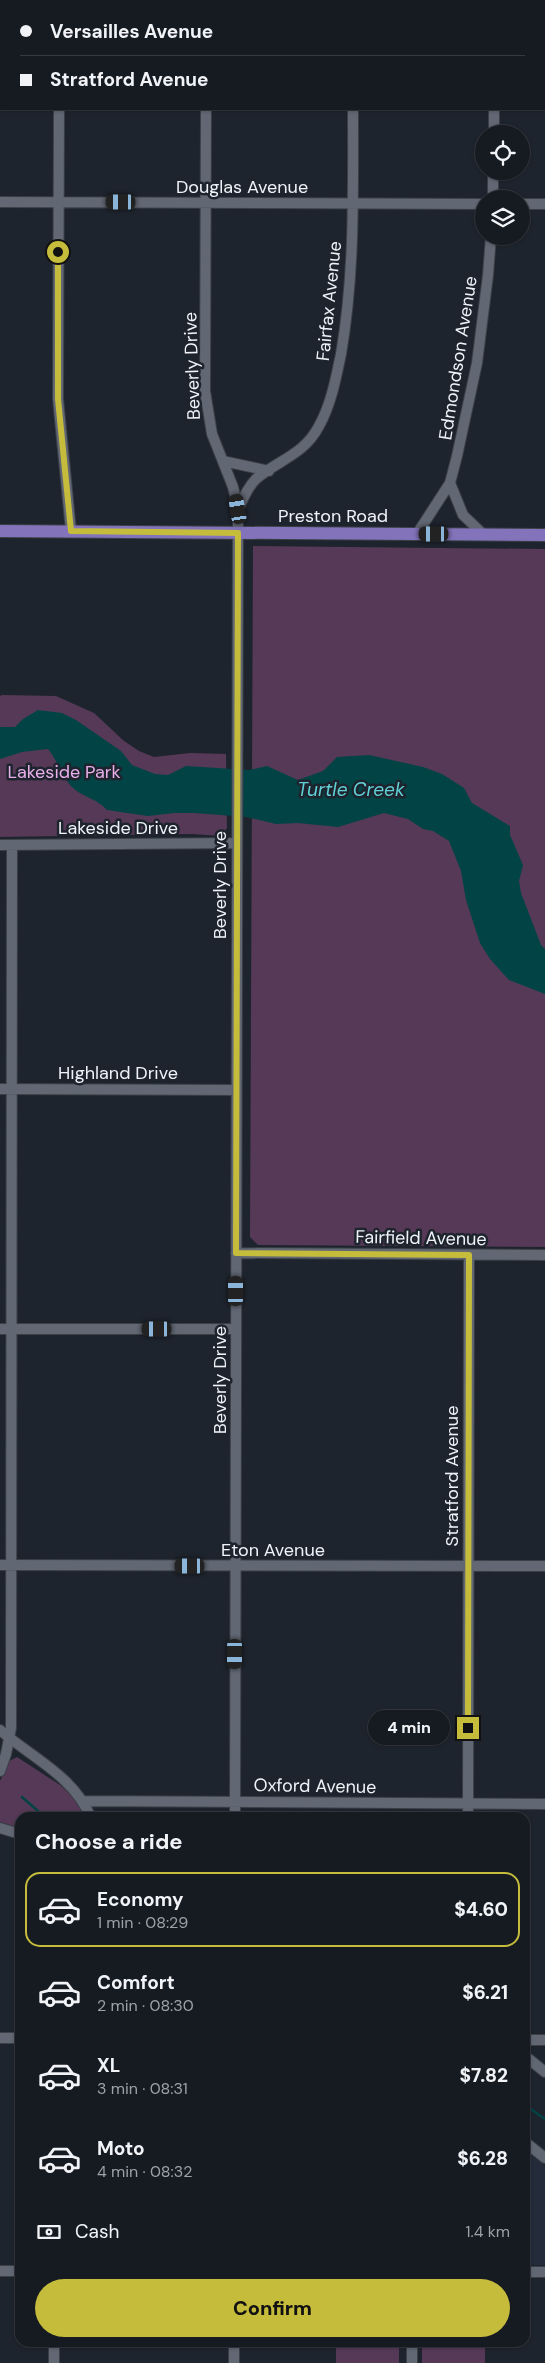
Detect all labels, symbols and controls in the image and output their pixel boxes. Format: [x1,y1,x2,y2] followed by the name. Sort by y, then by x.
[50,19,213,44] text: Versailles Avenue
[50,67,209,92] text: Stratford Avenue
[475,125,530,245] map controls
[475,125,530,180] button: locate
[176,175,308,199] street label: Douglas Avenue
[475,190,530,245] button: layers
[106,195,136,210] car
[311,240,347,362] street label: Fairfax Avenue
[47,241,69,263] route start
[433,274,483,442] street label: Edmondson Avenue
[178,312,206,420] street label: Beverly Drive
[228,493,247,525] car
[278,504,388,528] street label: Preston Road
[419,527,449,542] car
[7,760,121,784] park label: Lakeside Park
[297,777,405,802] water label: Turtle Creek
[58,816,178,840] street label: Lakeside Drive
[208,831,232,939] street label: Beverly Drive
[58,1061,178,1085] street label: Highland Drive
[355,1225,487,1251] street label: Fairfield Avenue
[228,1276,243,1306] car
[142,1322,172,1337] car
[208,1326,232,1434] street label: Beverly Drive
[440,1406,464,1546] street label: Stratford Avenue
[221,1538,325,1562] street label: Eton Avenue
[175,1559,205,1574] car
[227,1639,242,1669] car
[368,1710,450,1746] callout: 4 min
[387,1717,431,1738] text: 4 min
[457,1717,479,1739] route end
[253,1773,377,1799] street label: Oxford Avenue
[35,1827,183,1856] text: Choose a ride
[37,1887,82,1932] icon: car
[97,1887,184,1912] text: Economy
[454,1897,508,1922] text: $4.60
[97,1912,188,1933] text: 1 min · 08:29
[37,1970,82,2015] icon: car
[97,1970,175,1995] text: Comfort
[462,1980,508,2005] text: $6.21
[97,1995,194,2016] text: 2 min · 08:30
[37,2053,82,2098] icon: car
[97,2053,120,2078] text: XL
[460,2063,508,2088] text: $7.82
[97,2078,188,2099] text: 3 min · 08:31
[37,2136,82,2181] icon: car
[97,2136,145,2161] text: Moto
[457,2146,508,2171] text: $6.28
[97,2161,193,2182] text: 4 min · 08:32
[35,2218,63,2246] icon: cash
[75,2219,119,2244] text: Cash
[466,2221,510,2242] text: 1.4 km
[35,2279,510,2337] button: Confirm

